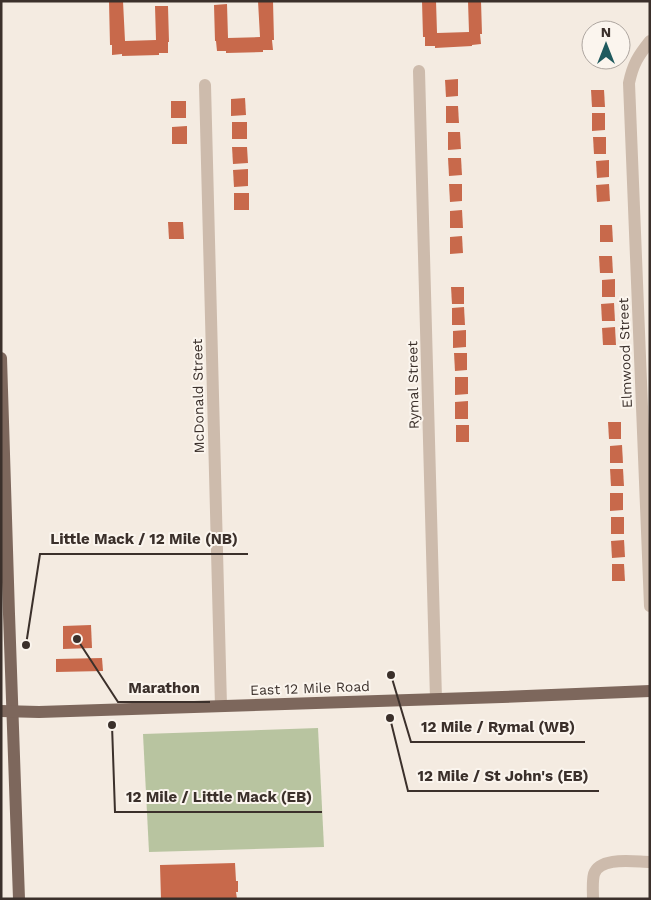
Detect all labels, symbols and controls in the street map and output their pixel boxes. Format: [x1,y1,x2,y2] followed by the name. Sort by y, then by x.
[581,20,631,70] north arrow
[601,24,611,40] text: N
[615,297,635,408] street label: Elmwood Street
[189,338,207,454] street label: McDonald Street
[404,341,422,429] street label: Rymal Street
[40,524,248,554] callout: Little Mack / 12 Mile (NB)
[50,530,238,548] text: Little Mack / 12 Mile (NB)
[118,672,210,702] callout: Marathon
[250,678,370,698] street label: East 12 Mile Road
[128,679,200,697] text: Marathon
[411,712,585,742] callout: 12 Mile / Rymal (WB)
[421,718,575,736] text: 12 Mile / Rymal (WB)
[408,761,599,791] callout: 12 Mile / St John's (EB)
[418,767,589,785] text: 12 Mile / St John's (EB)
[115,782,322,812] callout: 12 Mile / Little Mack (EB)
[126,788,312,806] text: 12 Mile / Little Mack (EB)

